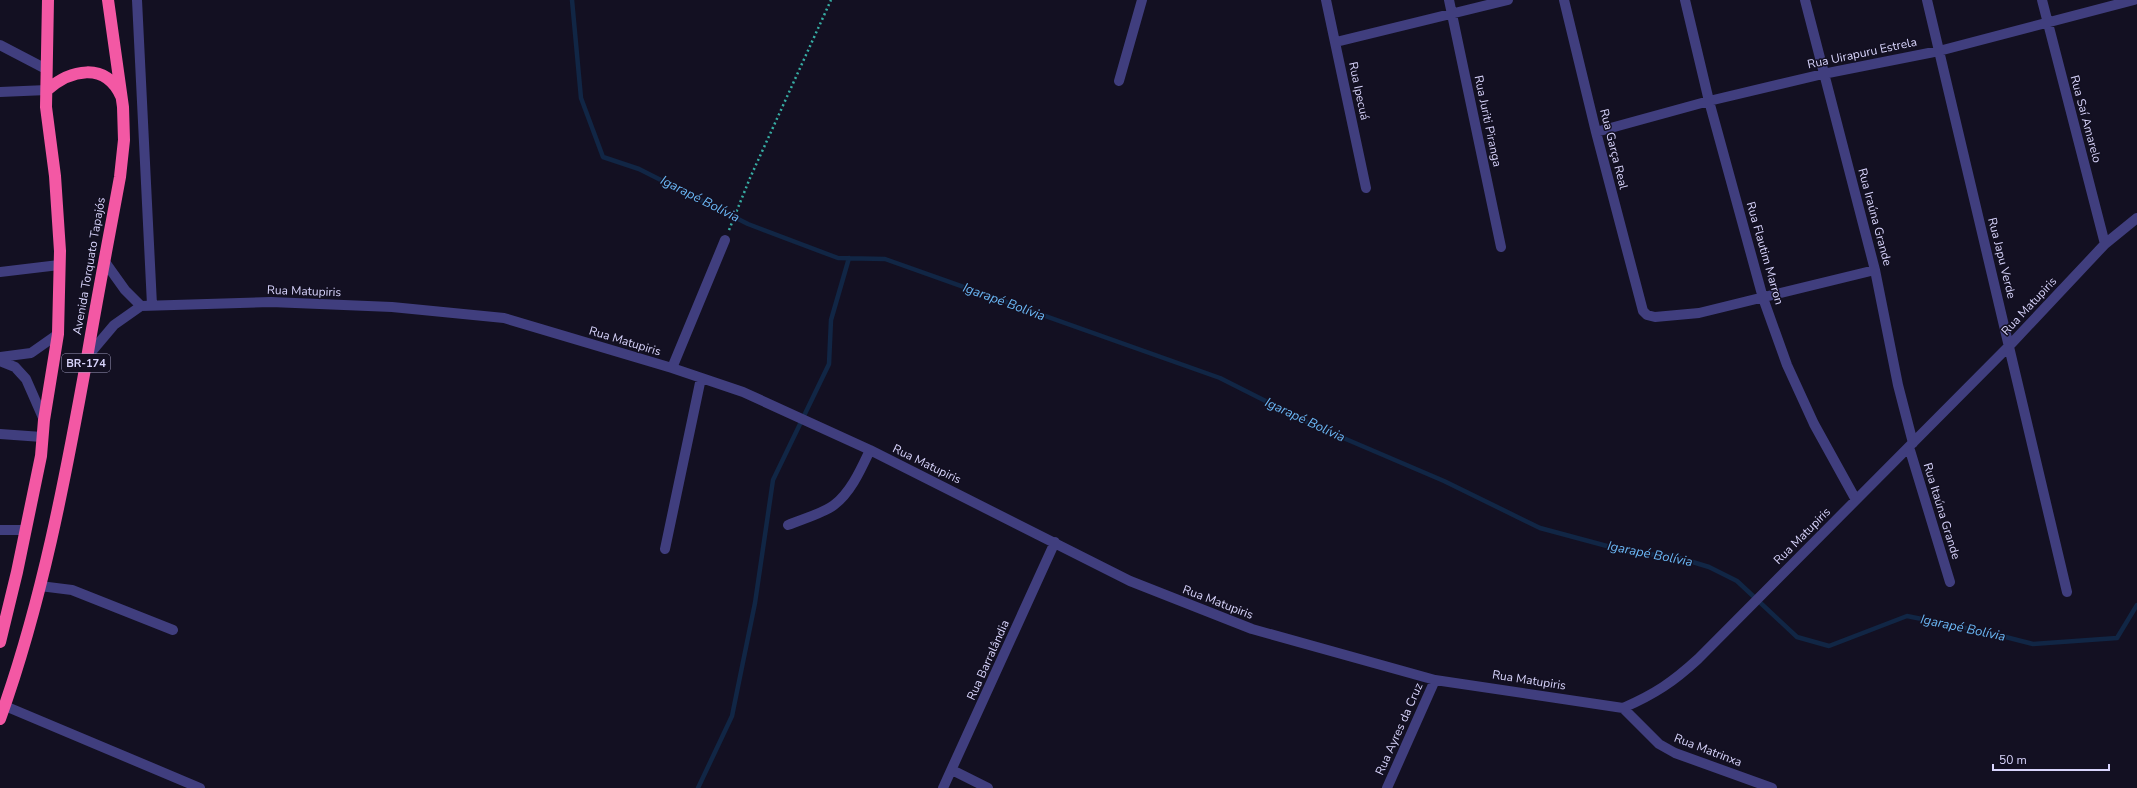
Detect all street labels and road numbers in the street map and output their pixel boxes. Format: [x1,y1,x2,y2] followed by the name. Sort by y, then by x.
[1806,34,1918,72] street label: Rua Uirapuru Estrela
[1345,60,1373,122] street label: Rua Ipecuá
[2067,73,2105,165] street label: Rua Saí Amarelo
[1470,74,1506,168] street label: Rua Juriti Piranga
[1596,107,1632,191] street label: Rua Garça Real
[1854,166,1896,268] street label: Rua Iraúna Grande
[69,196,109,336] street label: Avenida Torquato Tapajós
[1743,200,1787,306] street label: Rua Flautim Marron
[1984,216,2020,300] street label: Rua Japu Verde
[1998,273,2060,339] street label: Rua Matupiris
[267,282,342,300] street label: Rua Matupiris
[587,322,663,360] street label: Rua Matupiris
[62,354,110,372] road number: BR-174
[890,441,964,488] street label: Rua Matupiris
[1920,461,1964,561] street label: Rua Itaúna Grande
[1770,504,1834,568] street label: Rua Matupiris
[1180,581,1256,623] street label: Rua Matupiris
[963,617,1013,703] street label: Rua Barralândia
[1491,666,1567,694] street label: Rua Matupiris
[1371,680,1427,778] street label: Rua Ayres da Cruz
[1672,730,1744,770] street label: Rua Matrinxa

